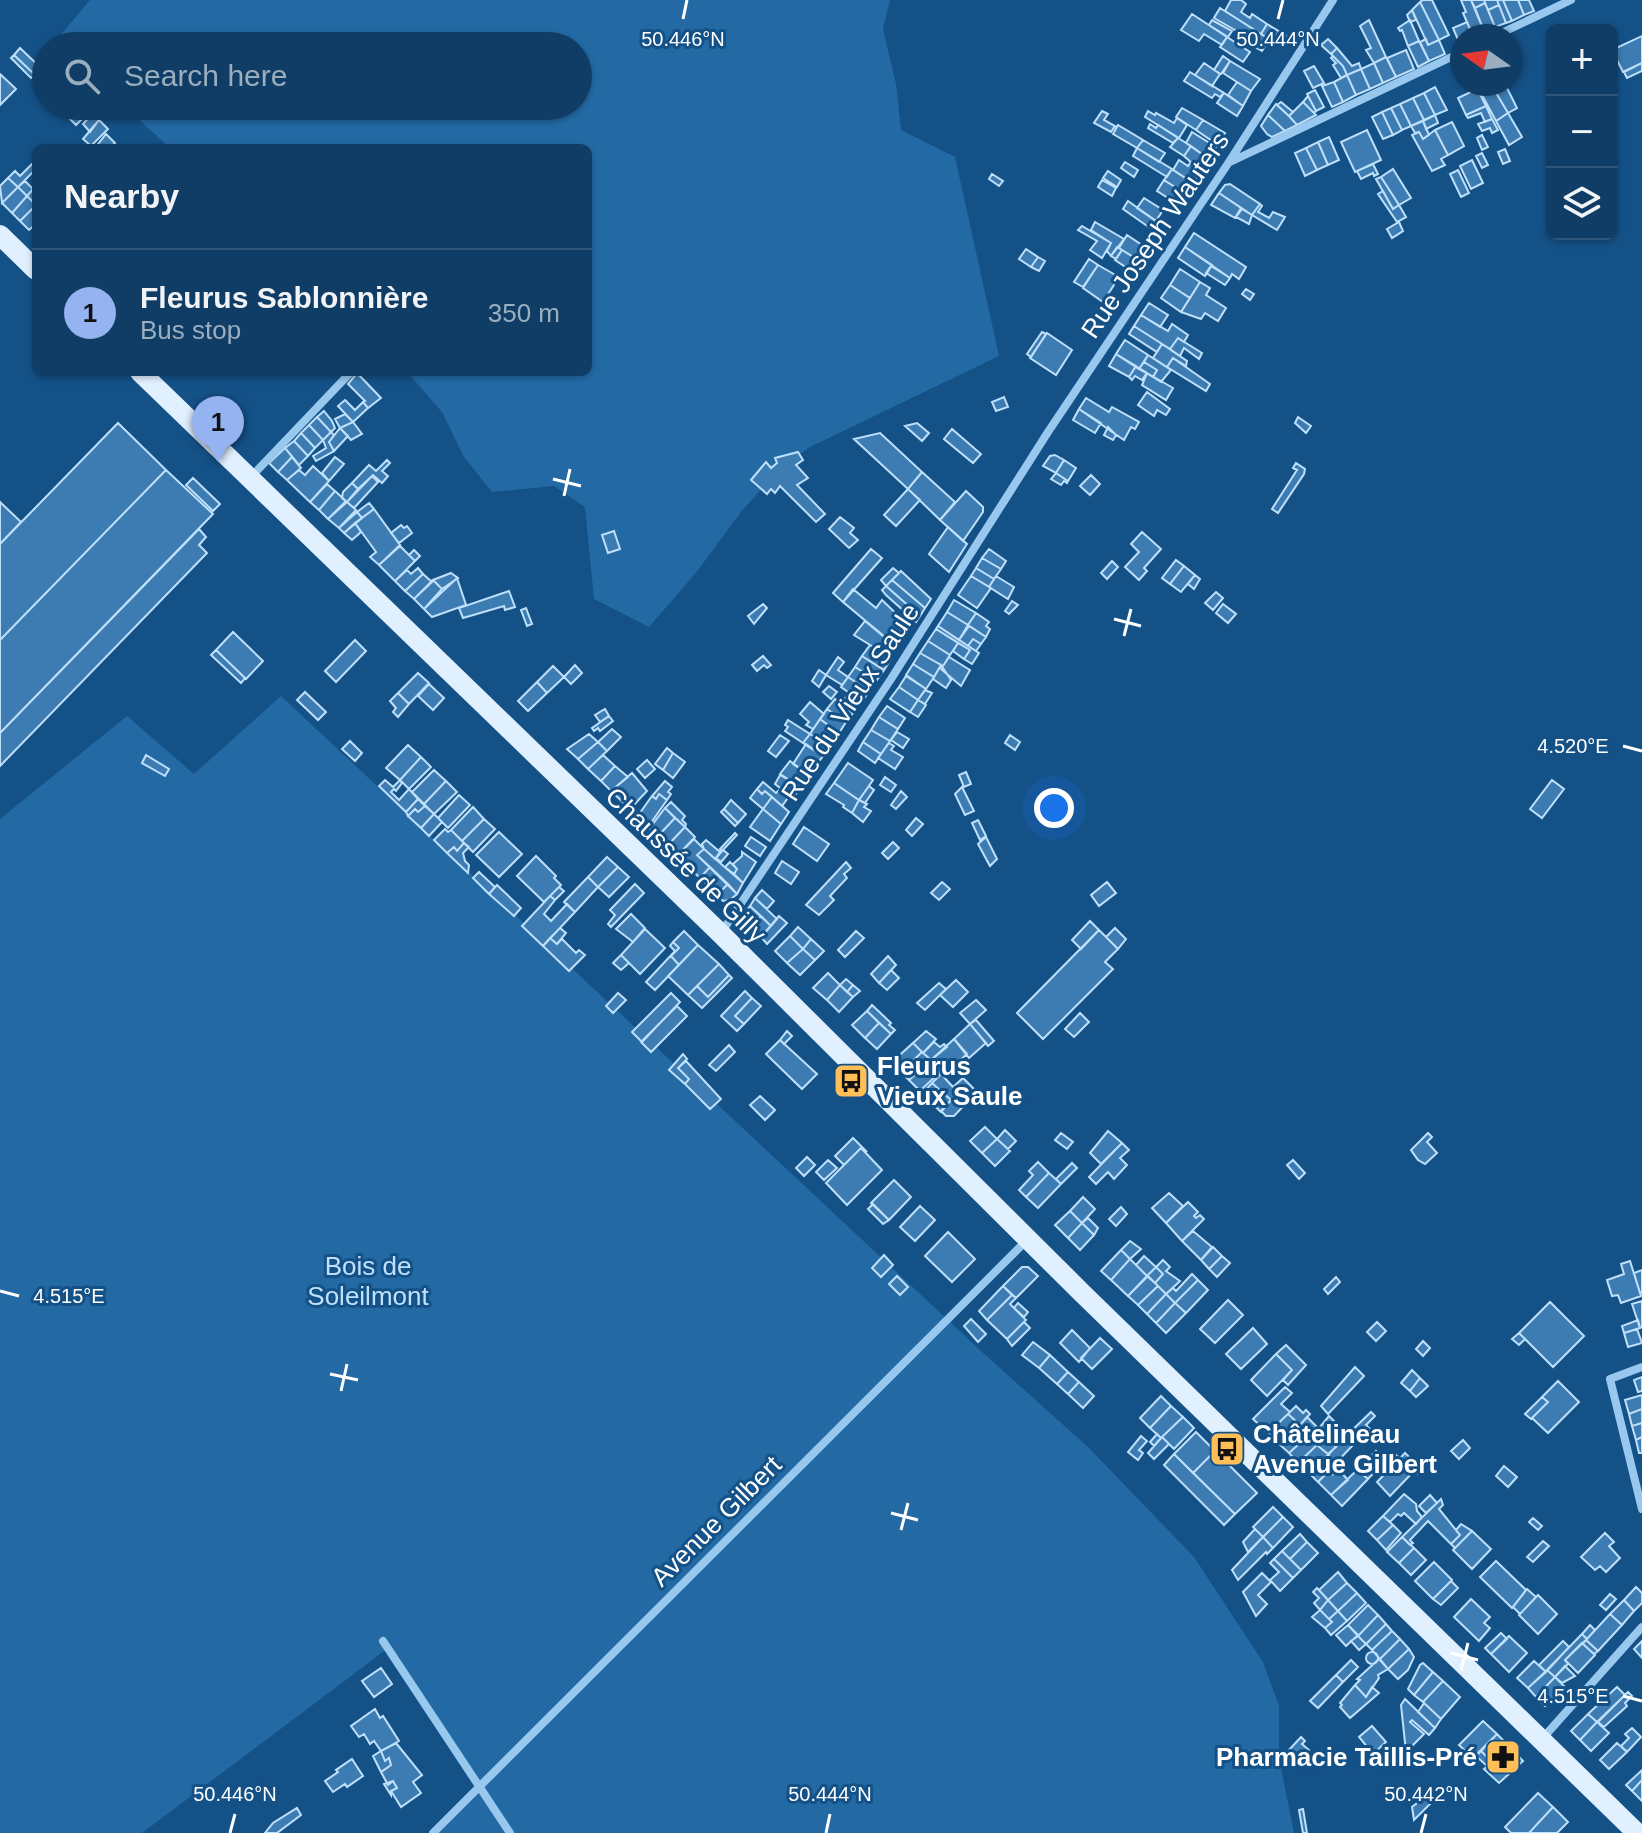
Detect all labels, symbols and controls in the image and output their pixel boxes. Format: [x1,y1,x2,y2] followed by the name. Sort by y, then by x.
[1450,24,1522,96] north arrow
[1546,24,1618,240] map controls
[1546,24,1618,96] button: +
[641,28,725,50] text: 50.446°N
[1236,28,1320,50] text: 50.444°N
[32,32,592,120] search box
[60,54,104,98] icon: search
[124,59,287,92] text: Search here
[1546,96,1618,168] button: −
[1075,126,1235,344] street label: Rue Joseph Wauters
[1546,168,1618,240] button: layers
[64,177,179,215] text: Nearby
[140,281,428,314] text: Fleurus Sablonnière
[83,298,97,328] text: 1
[488,298,560,328] text: 350 m
[140,315,241,345] text: Bus stop
[192,396,244,462] pin: 1
[775,598,925,806] street label: Rue du Vieux Saule
[1537,735,1609,757] text: 4.520°E
[600,781,772,949] street label: Chaussée de Gilly
[1034,788,1074,828] your location
[877,1051,1023,1111] place label: Fleurus Vieux Saule
[832,1062,870,1100] bus stop icon: Fleurus Vieux Saule
[307,1251,429,1311] park label: Bois de Soleilmont
[33,1285,105,1307] text: 4.515°E
[1253,1419,1437,1479] place label: Châtelineau Avenue Gilbert
[1208,1430,1246,1468] bus stop icon: Châtelineau Avenue Gilbert
[645,1449,788,1592] street label: Avenue Gilbert
[1537,1685,1609,1707] text: 4.515°E
[1484,1738,1522,1776] pharmacy icon: Pharmacie Taillis-Pré
[1216,1742,1477,1772] place label: Pharmacie Taillis-Pré
[193,1783,277,1805] text: 50.446°N
[788,1783,872,1805] text: 50.444°N
[1384,1783,1468,1805] text: 50.442°N

